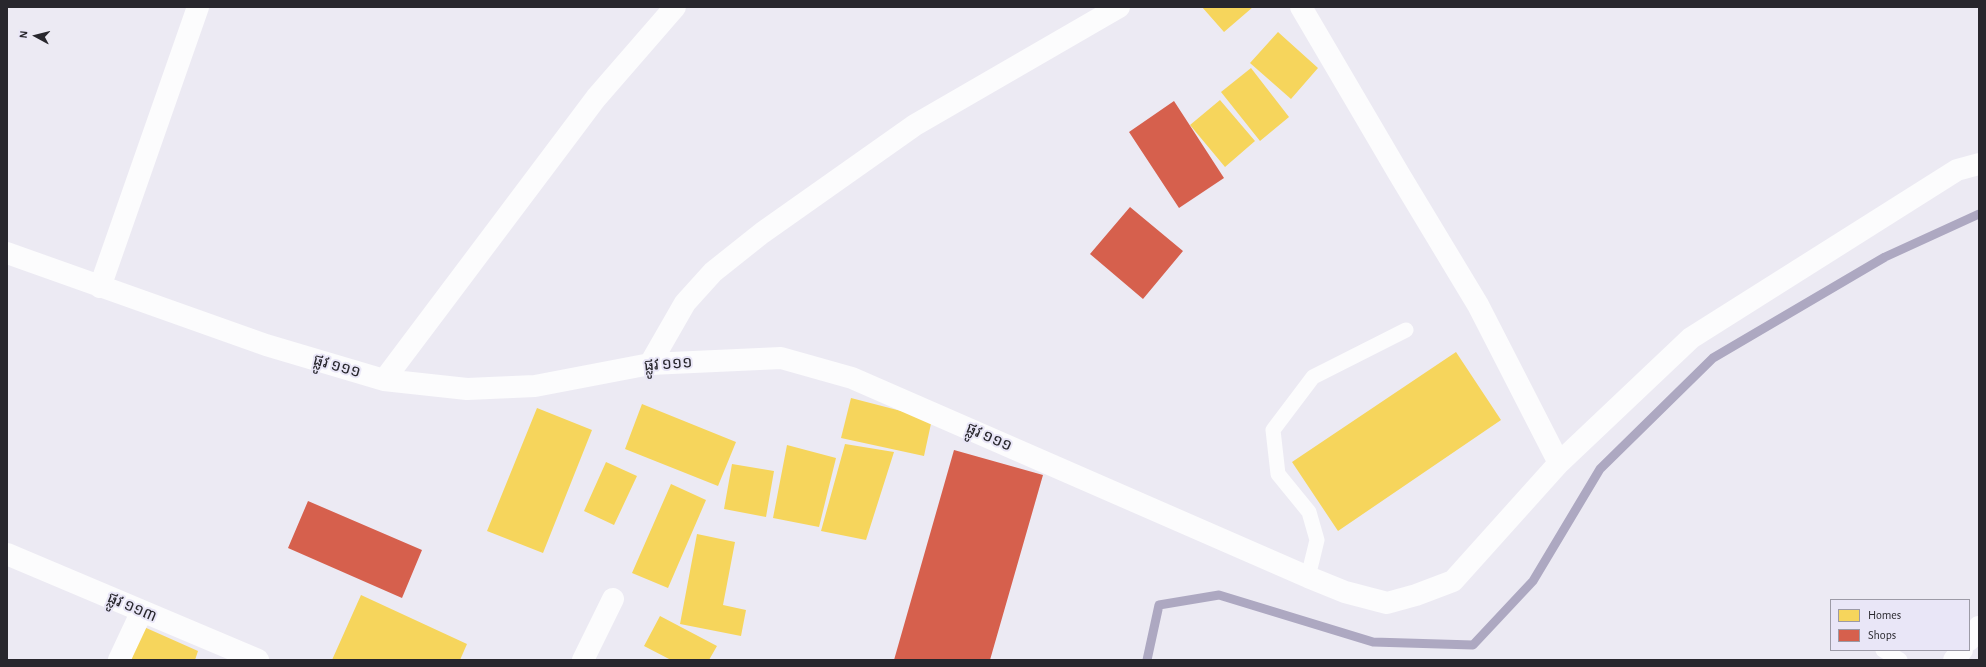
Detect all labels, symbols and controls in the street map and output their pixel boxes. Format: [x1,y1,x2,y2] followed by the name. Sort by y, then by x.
[16,16,56,56] north arrow
[18,30,30,39] text: N
[311,350,363,382] street label: ផ្លូវ ១១១
[643,353,693,375] street label: ផ្លូវ ១១១
[963,418,1015,456] street label: ផ្លូវ ១១១
[104,588,160,626] street label: ផ្លូវ ១១៣
[1830,599,1970,651] legend
[1868,609,1901,621] text: Homes
[1868,629,1896,641] text: Shops

